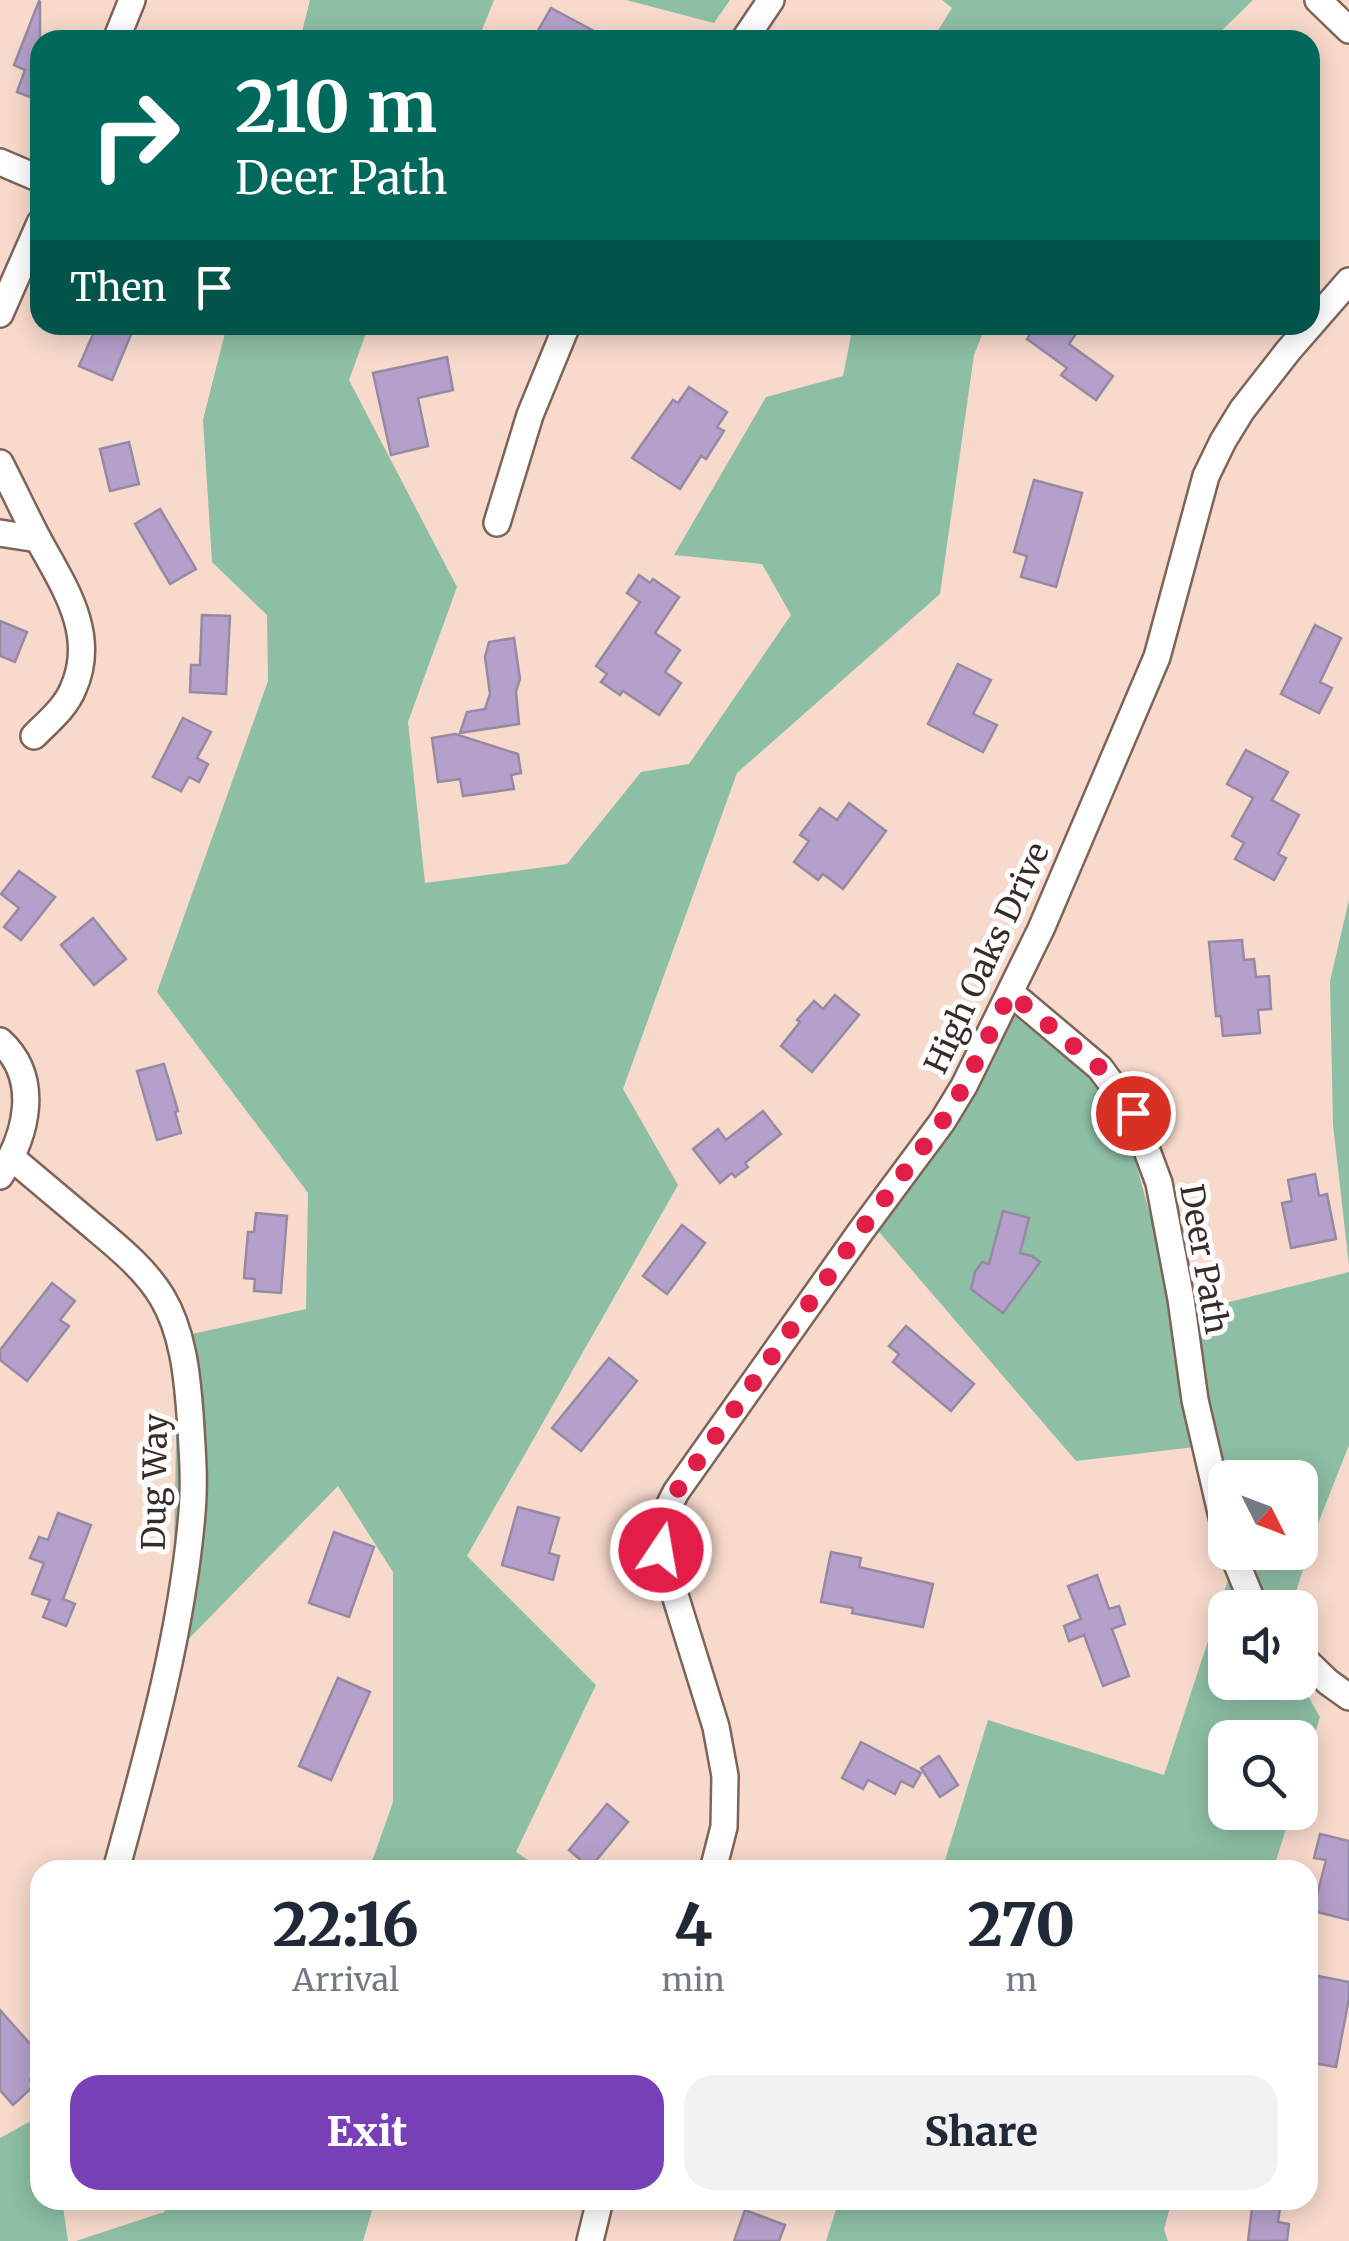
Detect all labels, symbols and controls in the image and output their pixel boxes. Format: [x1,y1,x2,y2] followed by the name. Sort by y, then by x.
[235,63,437,151] text: 210 m
[70,70,200,200] icon: right
[235,150,448,206] text: Deer Path
[187,260,242,315] icon: arrive
[70,264,167,311] text: Then
[916,836,1058,1080] street label: High Oaks Drive
[1091,1071,1176,1156] pin
[1106,1086,1161,1141] icon: arrive
[1171,1181,1237,1337] street label: Deer Path
[134,1413,176,1551] street label: Dug Way
[1208,1460,1318,1570] north arrow
[1208,1460,1318,1830] map controls
[609,1498,713,1602] position arrow
[1208,1590,1318,1700] button: sound
[1208,1720,1318,1830] button: search
[273,1887,419,1962] text: 22:16
[674,1887,712,1962] text: 4
[967,1887,1075,1962] text: 270
[292,1960,399,2000] text: Arrival
[662,1960,725,2000] text: min
[1006,1960,1037,2000] text: m
[70,2075,664,2190] button: Exit
[684,2075,1278,2190] button: Share

